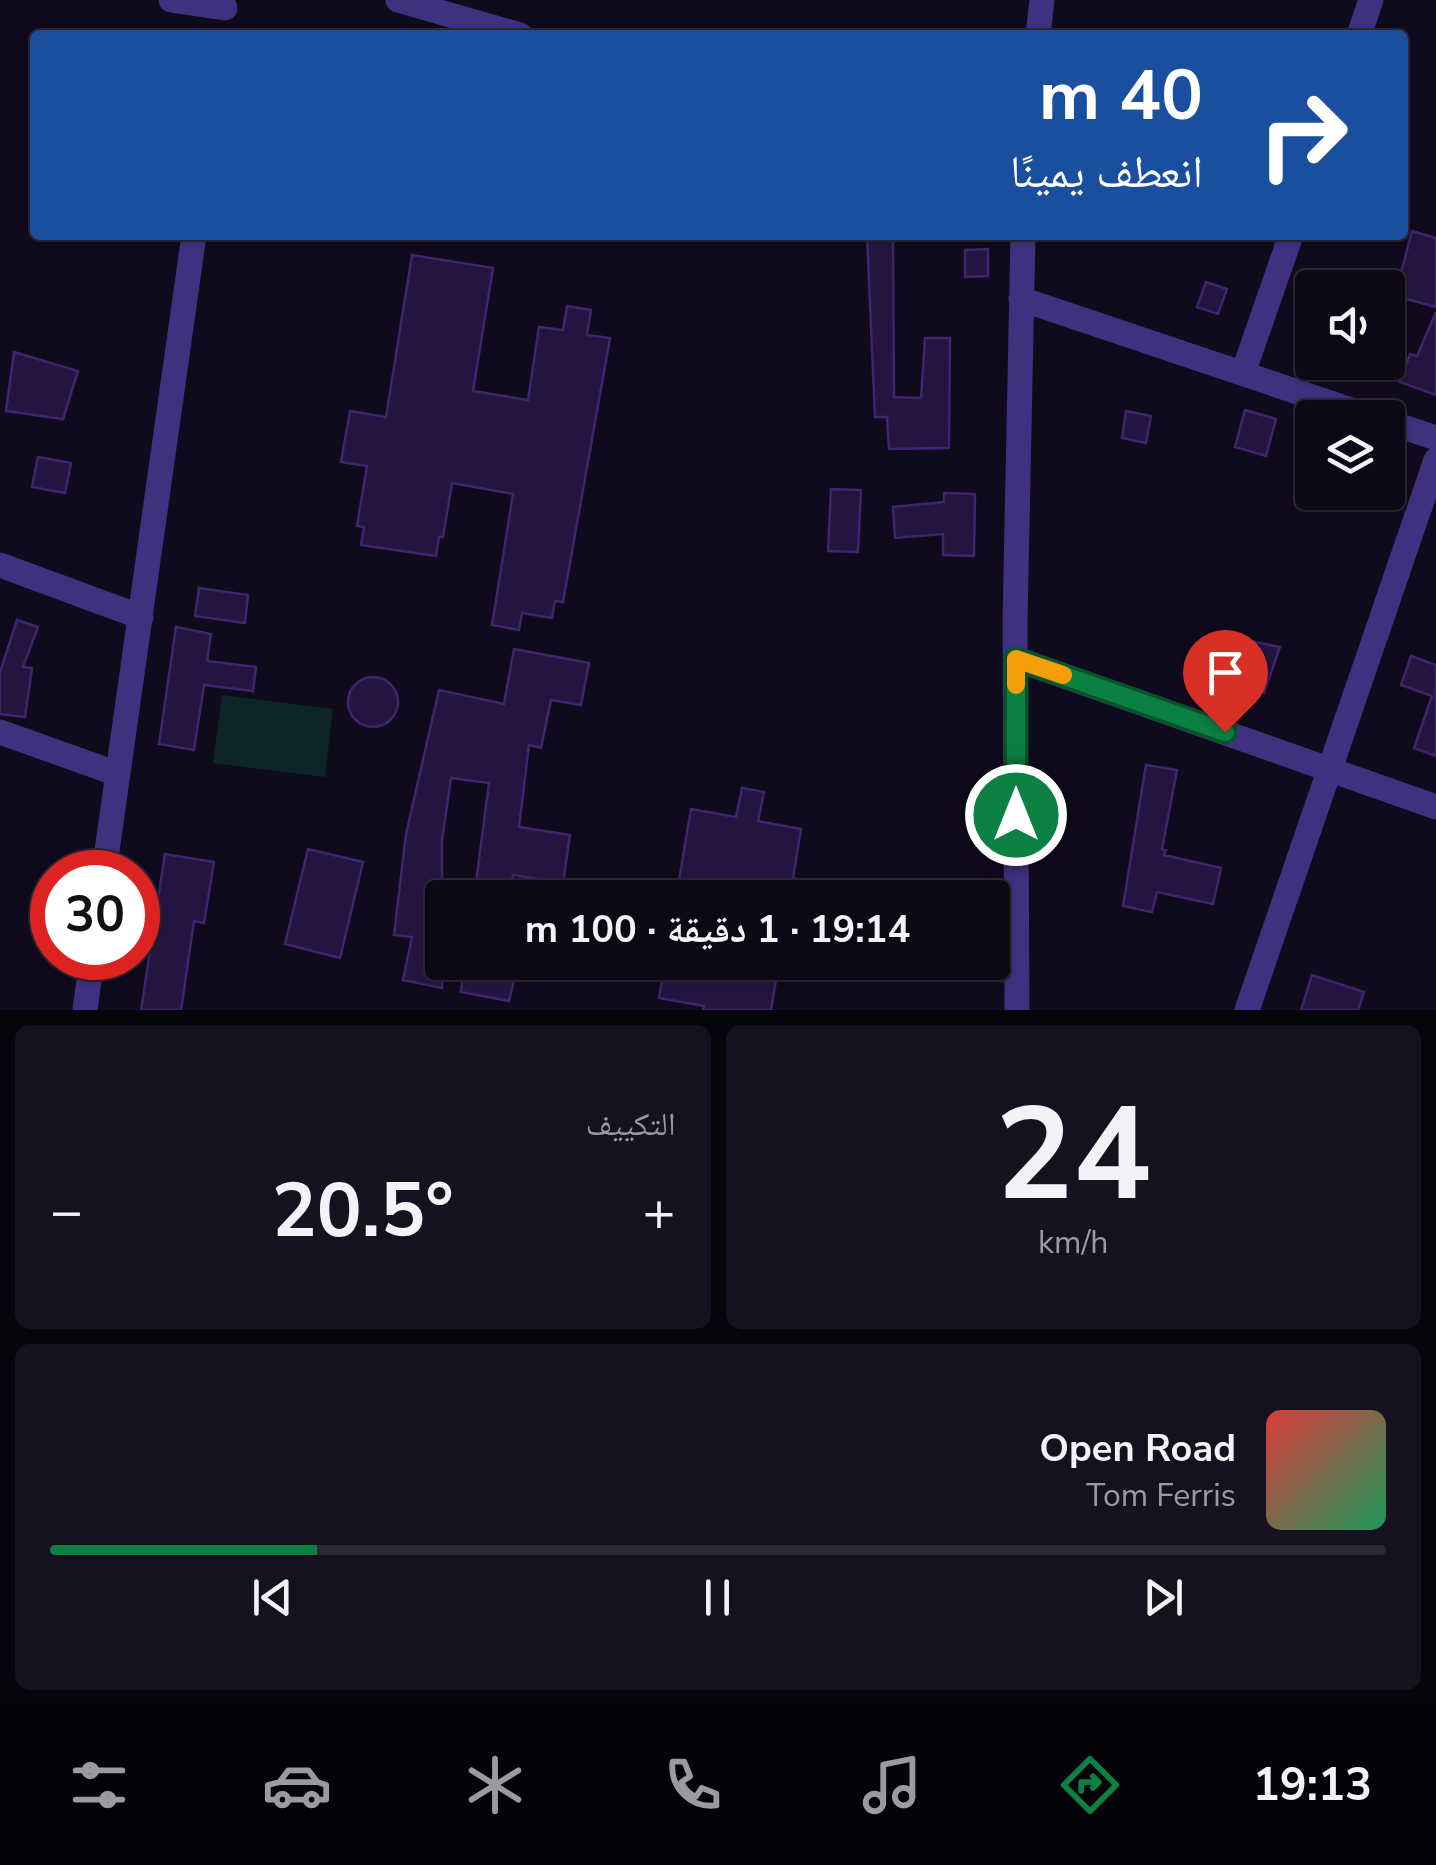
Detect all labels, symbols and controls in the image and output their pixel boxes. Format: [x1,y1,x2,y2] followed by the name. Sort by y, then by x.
[1039,48,1203,144] text: 40 m
[1238,70,1368,200] icon: right
[1010,142,1203,203] text: انعطف يمينًا
[1295,270,1405,510] map controls
[1295,270,1405,380] button: sound
[1295,400,1405,510] button: layers
[1183,630,1268,733] pin
[1198,645,1253,700] icon: arrive
[964,763,1068,867] position arrow
[30,850,160,980] speed limit sign: 30
[525,904,910,955] text: 19:14 · 1 دقيقة · 100 m
[995,1067,1151,1244] text: 24
[586,1103,676,1146] text: التكييف
[272,1160,454,1262] text: 20.5°
[50,1174,83,1249] text: −
[642,1174,676,1249] text: +
[1038,1221,1109,1264] text: km/h
[1039,1423,1236,1474] text: Open Road
[1086,1474,1236,1517] text: Tom Ferris
[245,1570,300,1625] icon: previous
[690,1570,745,1625] icon: pause
[1136,1570,1191,1625] icon: next
[64,1750,134,1820] icon: filters
[262,1750,332,1820] icon: car
[460,1750,530,1820] icon: climate
[658,1750,728,1820] icon: phone
[857,1750,927,1820] icon: music
[1055,1750,1125,1820] icon: directions
[1253,1755,1372,1816] text: 19:13

